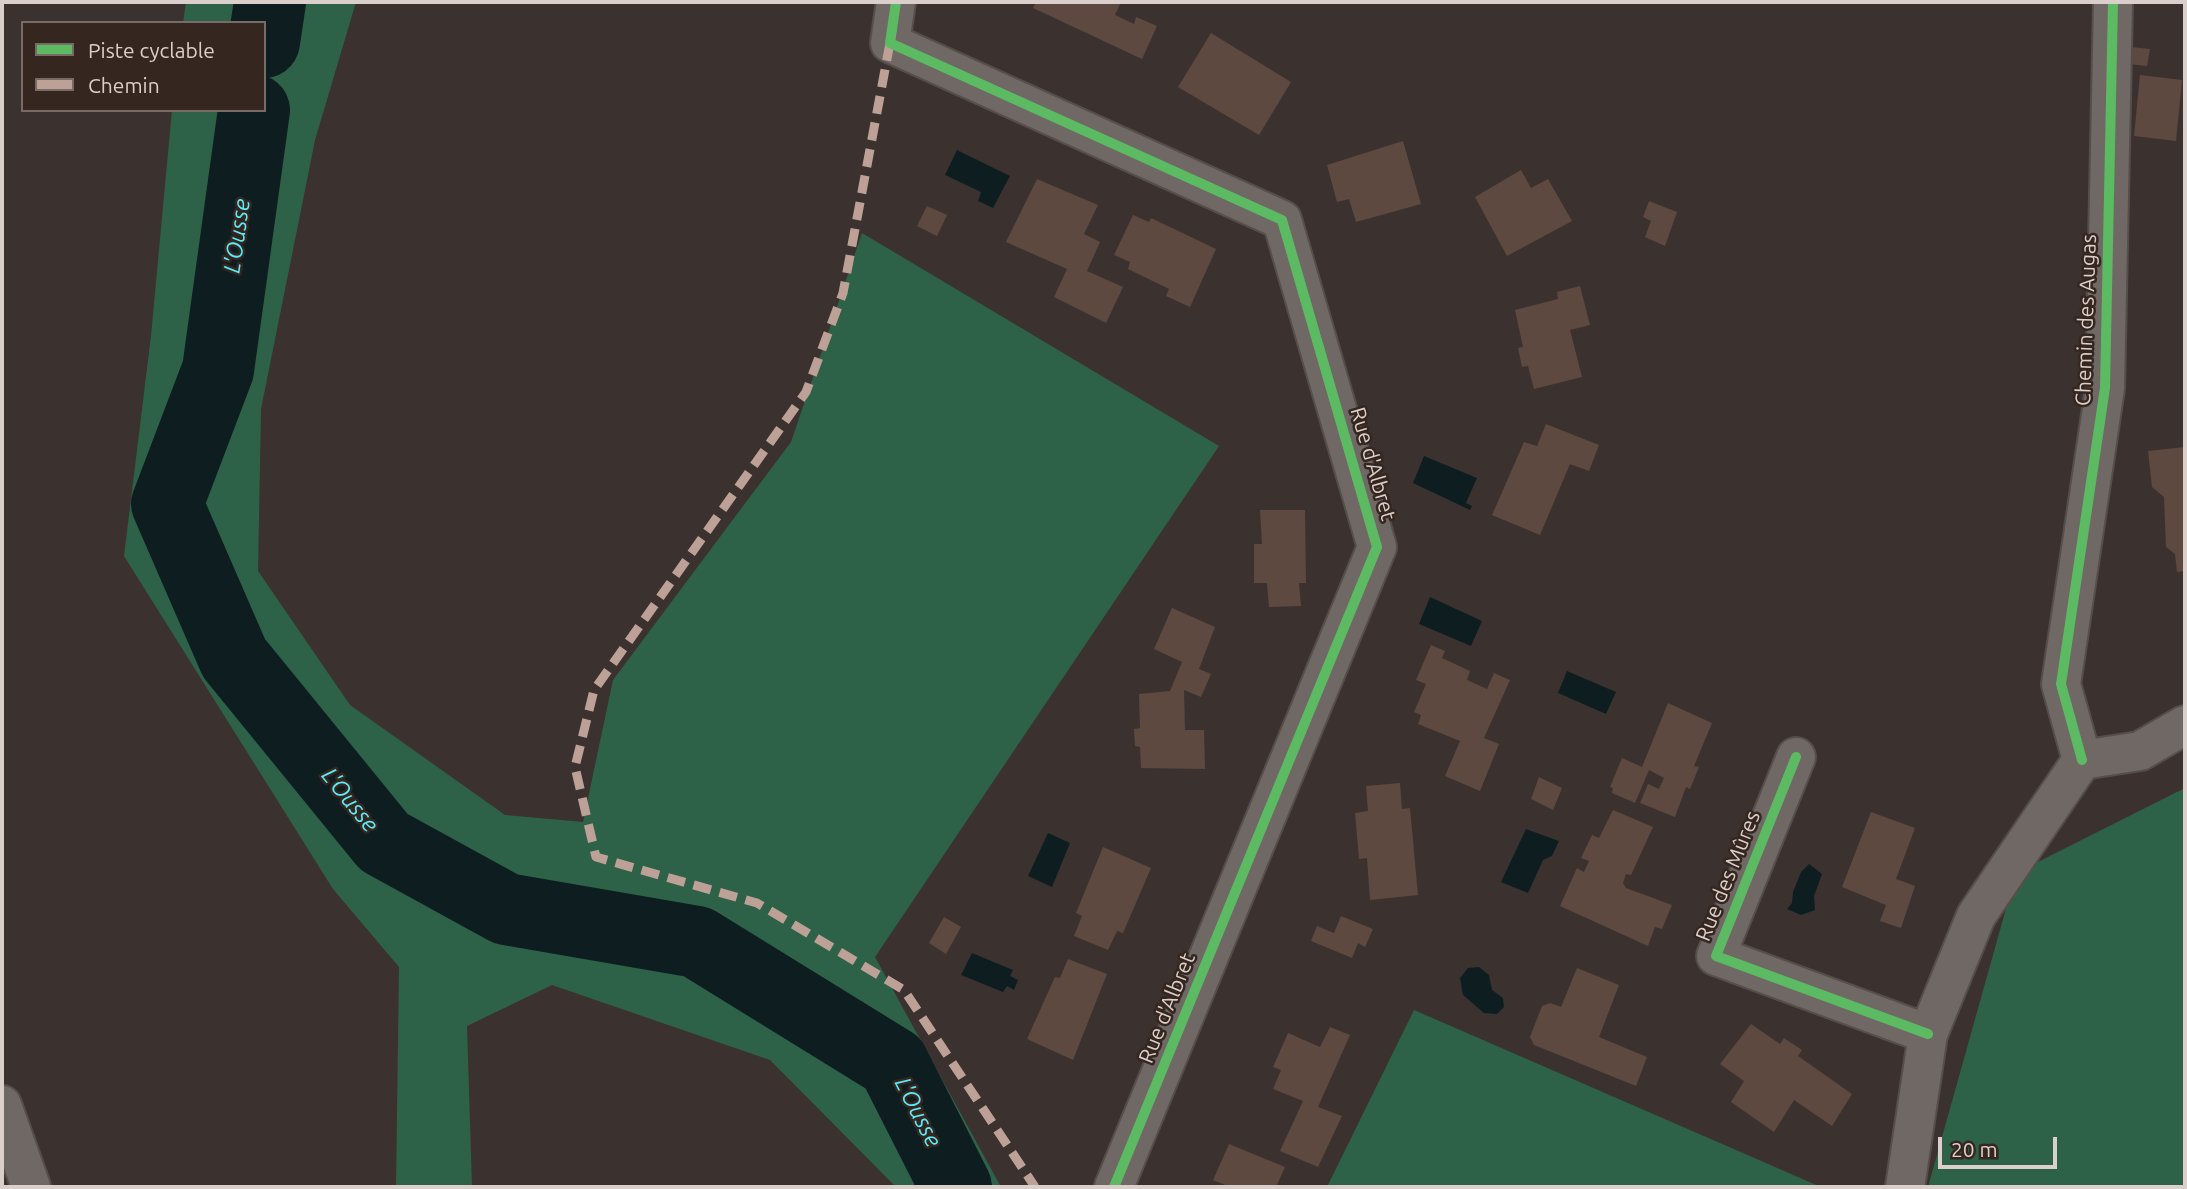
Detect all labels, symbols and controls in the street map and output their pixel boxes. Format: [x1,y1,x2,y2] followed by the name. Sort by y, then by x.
[21,21,266,112] legend
[88,38,215,62] text: Piste cyclable
[88,73,160,97] text: Chemin
[218,197,256,275] water label: L'Ousse
[2070,234,2102,406] street label: Chemin des Augas
[1345,404,1401,524] street label: Rue d'Albret
[316,762,384,838] water label: L'Ousse
[1690,807,1766,945] street label: Rue des Mûres
[1133,949,1201,1067] street label: Rue d'Albret
[889,1072,947,1152] water label: L'Ousse
[1942,1122,2061,1166] scale bar
[1951,1137,1998,1161] text: 20 m

